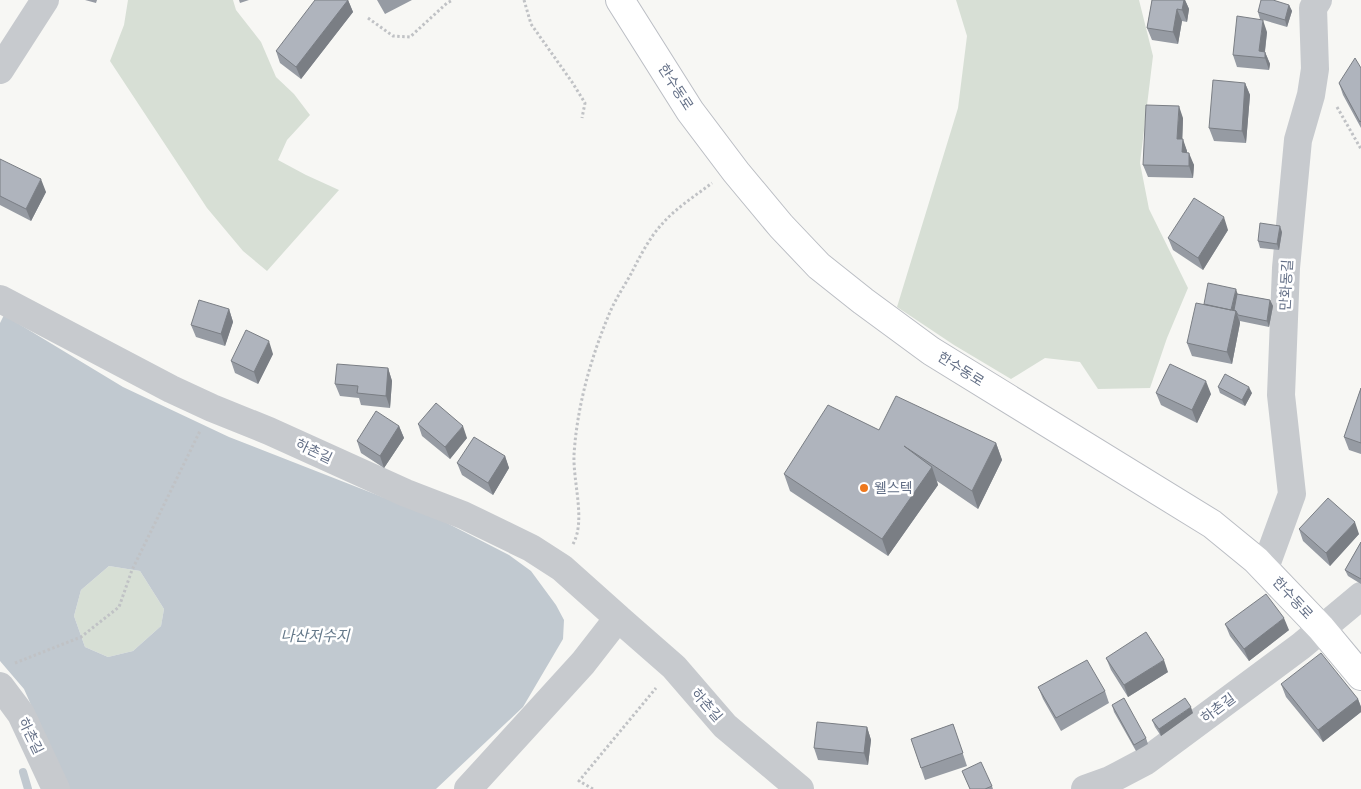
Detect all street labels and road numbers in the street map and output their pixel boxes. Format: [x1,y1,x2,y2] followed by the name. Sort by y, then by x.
[655,61,697,113] street label: 한수동로
[1277,259,1295,311] street label: 만화동길
[935,349,987,389] street label: 한수동로
[293,436,335,466] street label: 하촌길
[1270,574,1316,622] street label: 한수동로
[688,685,726,725] street label: 하촌길
[1198,690,1238,726] street label: 하촌길
[15,715,47,757] street label: 하촌길

